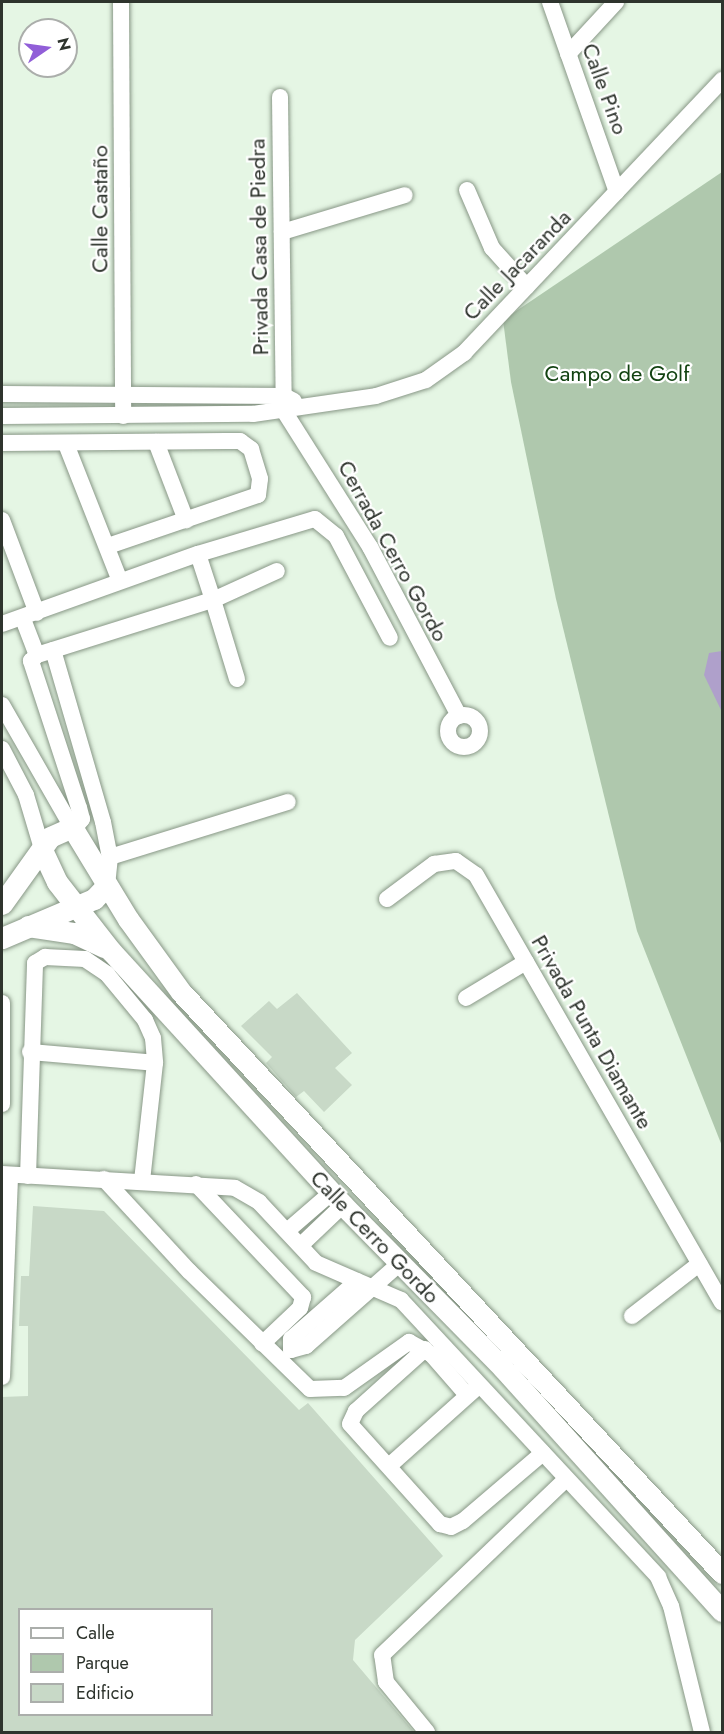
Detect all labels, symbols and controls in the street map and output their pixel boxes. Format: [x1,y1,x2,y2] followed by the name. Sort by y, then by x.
[18,18,78,78] north arrow
[51,36,77,53] text: N
[576,40,634,138] street label: Calle Pino
[244,138,274,356] street label: Privada Casa de Piedra
[87,145,113,273] street label: Calle Castaño
[458,204,576,326] street label: Calle Jacaranda
[545,361,689,387] park label: Campo de Golf
[332,456,454,646] street label: Cerrada Cerro Gordo
[526,930,658,1134] street label: Privada Punta Diamante
[305,1165,445,1309] street label: Calle Cerro Gordo
[18,1608,213,1716] legend
[76,1620,115,1646] text: Calle
[76,1650,129,1676] text: Parque
[76,1680,134,1706] text: Edificio

